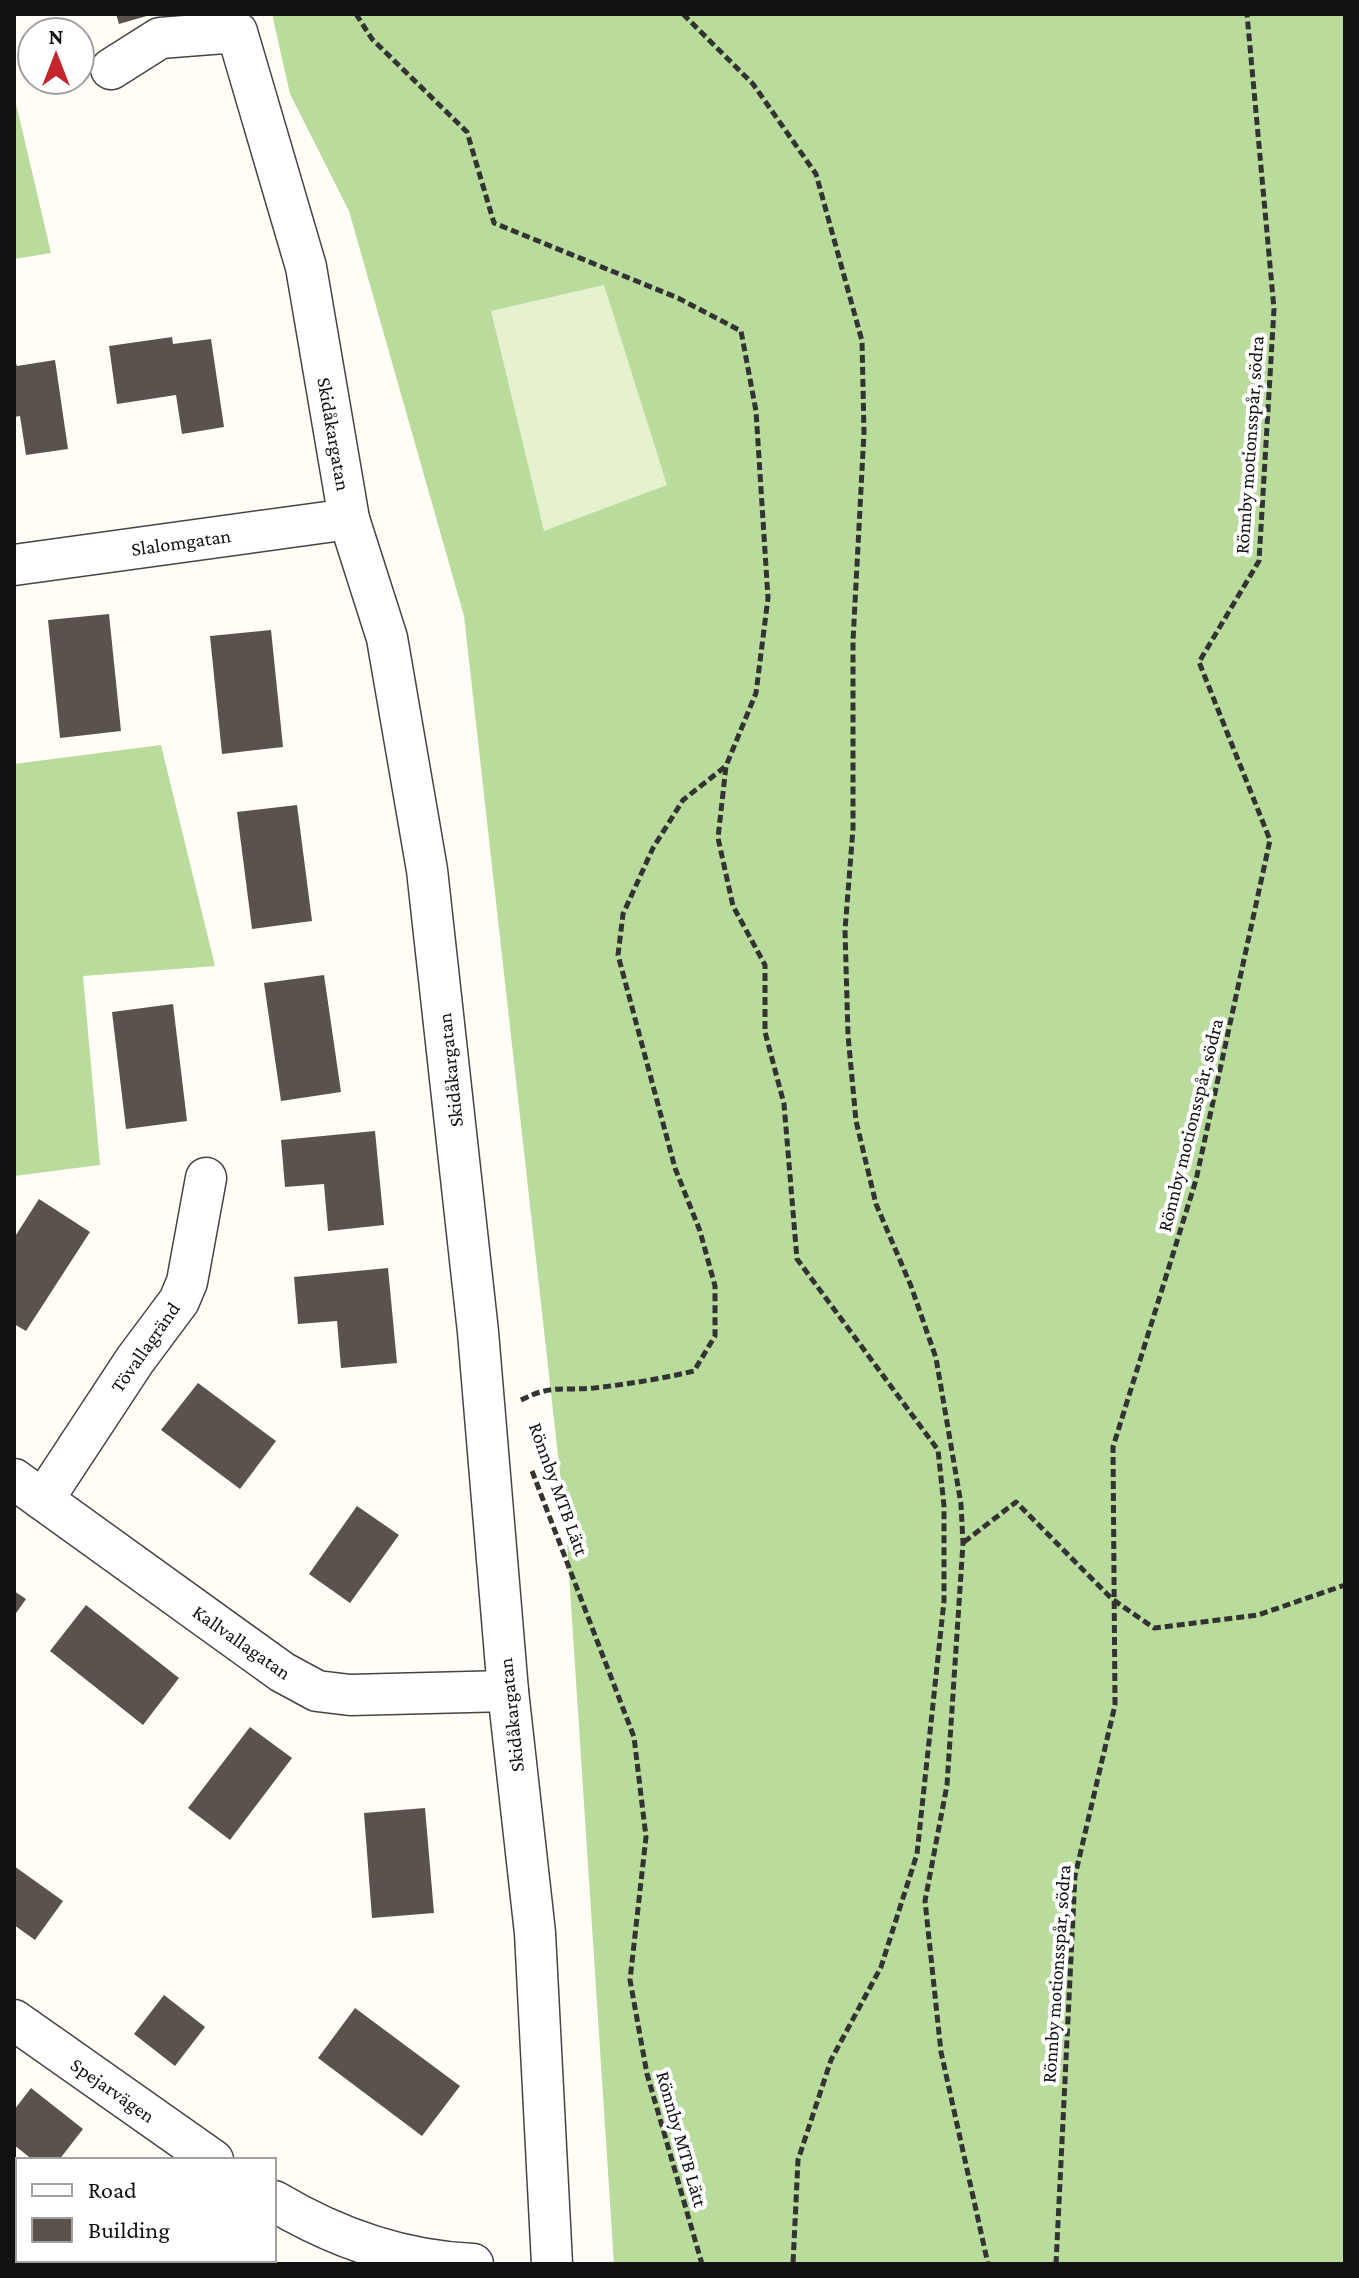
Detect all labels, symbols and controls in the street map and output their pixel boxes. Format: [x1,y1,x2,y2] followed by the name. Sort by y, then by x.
[16,16,96,96] north arrow
[49,24,64,49] text: N
[1230,335,1269,555] street label: Rönnby motionsspår, södra
[312,376,355,493] street label: Skidåkargatan
[130,524,233,561] street label: Slalomgatan
[433,1011,468,1128] street label: Skidåkargatan
[1153,1016,1228,1234] street label: Rönnby motionsspår, södra
[106,1297,185,1397] street label: Tövallagränd
[524,1419,593,1559] street label: Rönnby MTB Lätt
[188,1600,295,1685] street label: Kallvallagatan
[494,1656,529,1773] street label: Skidåkargatan
[1037,1864,1076,2084] street label: Rönnby motionsspår, södra
[66,2053,159,2128] street label: Spejarvägen
[651,2069,712,2210] street label: Rönnby MTB Lätt
[16,2158,276,2262] legend
[88,2176,137,2203] text: Road
[88,2216,170,2243] text: Building

